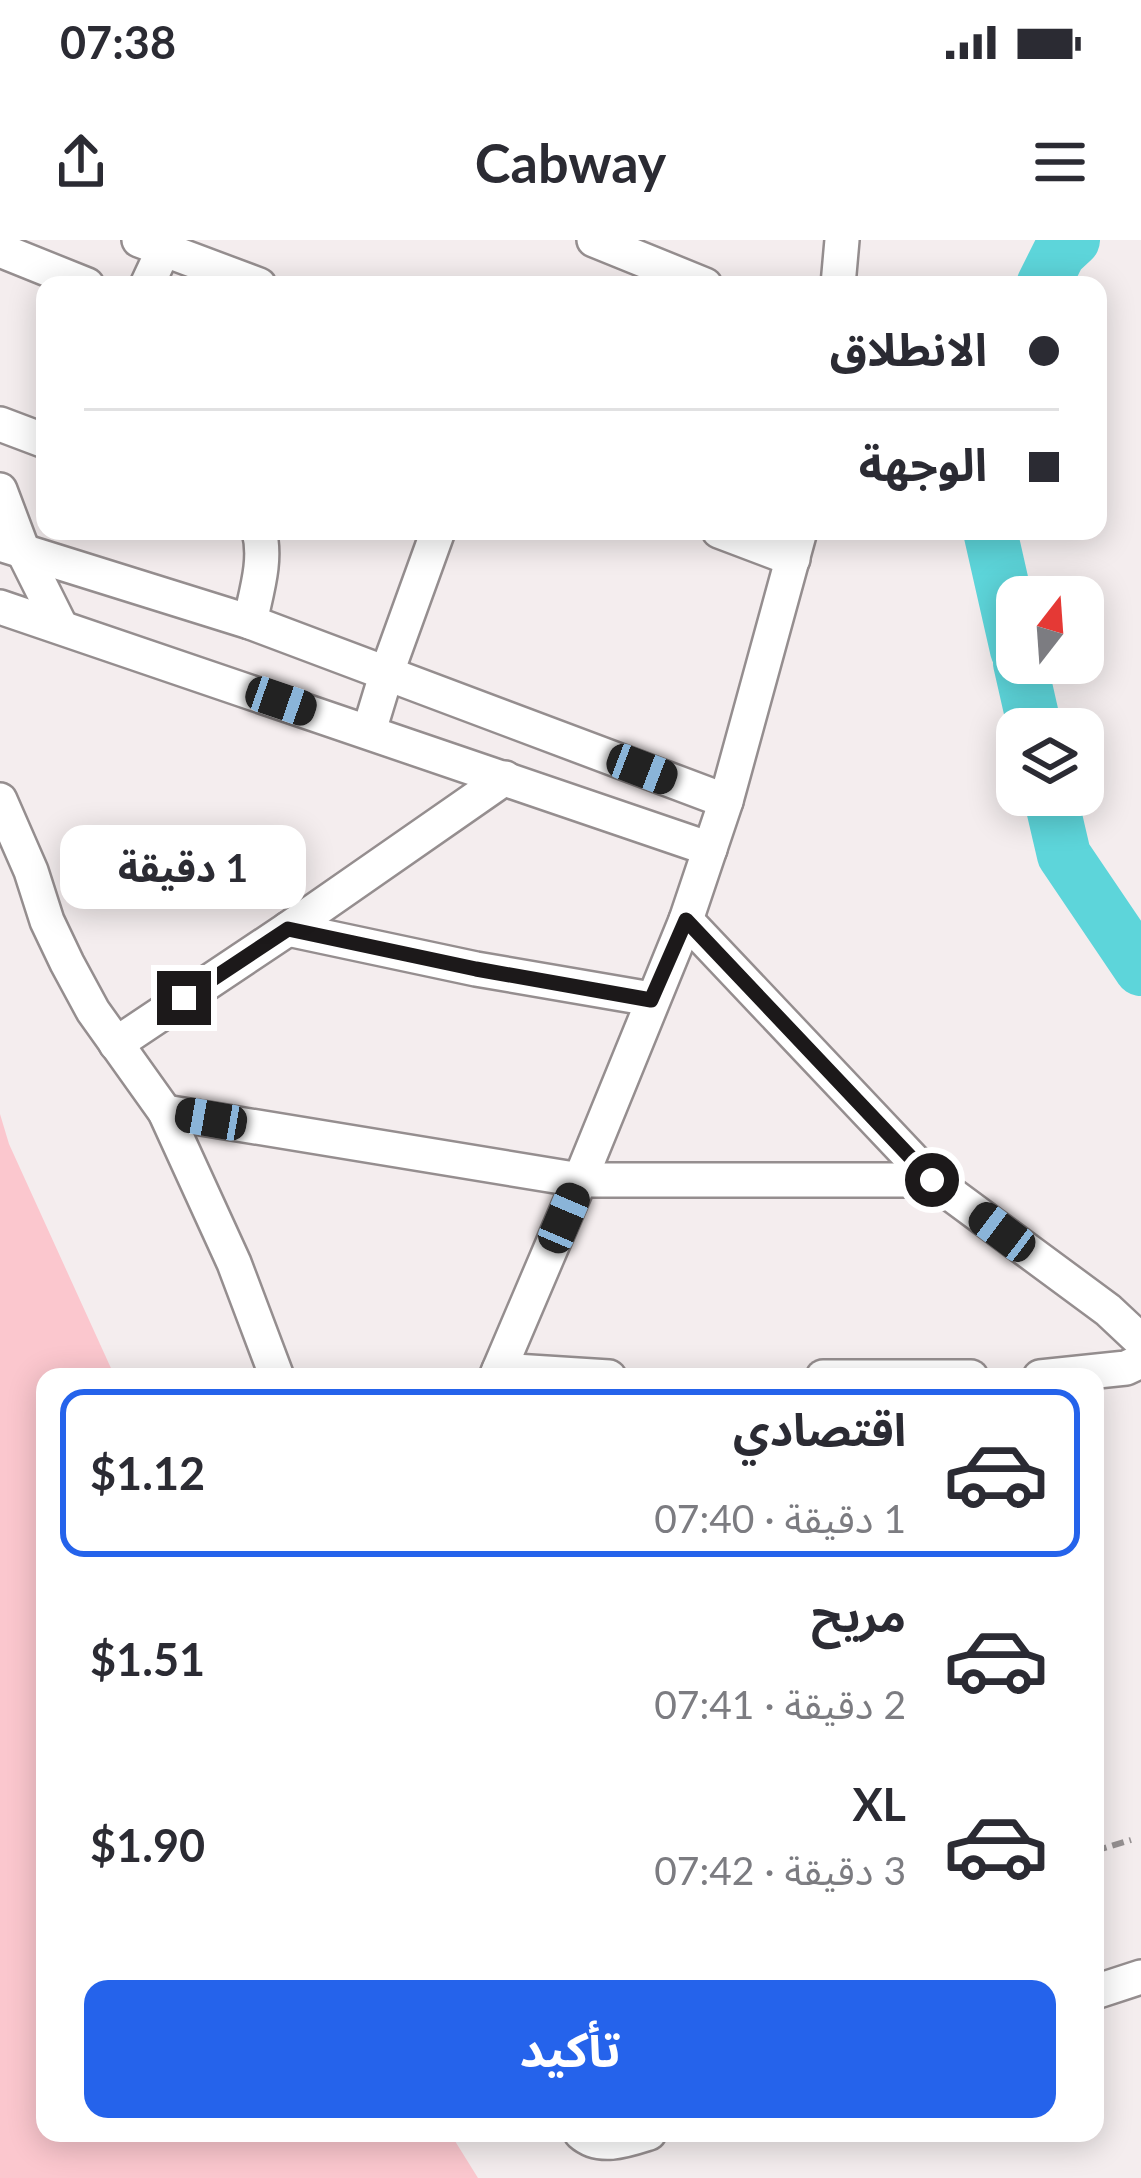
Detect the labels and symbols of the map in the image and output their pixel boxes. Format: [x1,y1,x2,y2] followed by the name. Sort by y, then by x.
[996,576,1104,684] north arrow
[241,672,321,730] car
[602,739,682,799] car
[61,824,307,908] callout: 1 دقيقة
[157,971,211,1025] route end
[172,1095,250,1143] car
[905,1153,959,1207] route start
[533,1178,595,1258] car
[962,1196,1042,1268] car

